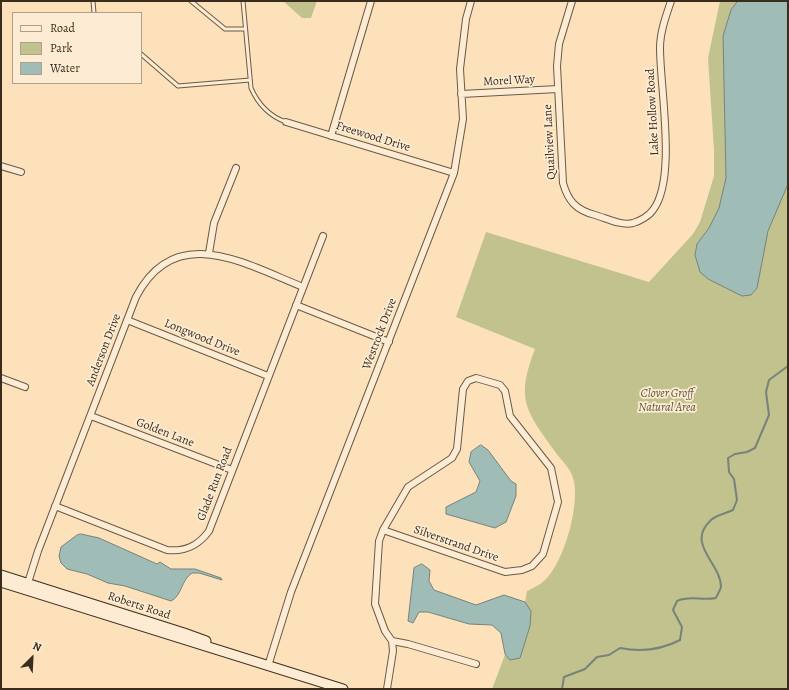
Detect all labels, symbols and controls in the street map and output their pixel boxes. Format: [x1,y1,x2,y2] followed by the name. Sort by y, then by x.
[12,12,142,84] legend
[50,20,75,36] text: Road
[50,40,73,56] text: Park
[50,60,80,76] text: Water
[644,68,662,156] street label: Lake Hollow Road
[483,72,535,90] street label: Morel Way
[541,104,559,180] street label: Quailview Lane
[334,119,412,155] street label: Freewood Drive
[360,296,400,372] street label: Westrock Drive
[84,312,124,388] street label: Anderson Drive
[162,316,242,360] street label: Longwood Drive
[638,387,696,415] park label: Clover Groff Natural Area
[134,415,196,451] street label: Golden Lane
[194,445,236,523] street label: Glade Run Road
[412,523,500,565] street label: Silverstrand Drive
[106,589,172,623] street label: Roberts Road
[12,638,52,678] north arrow
[30,638,44,655] text: N

